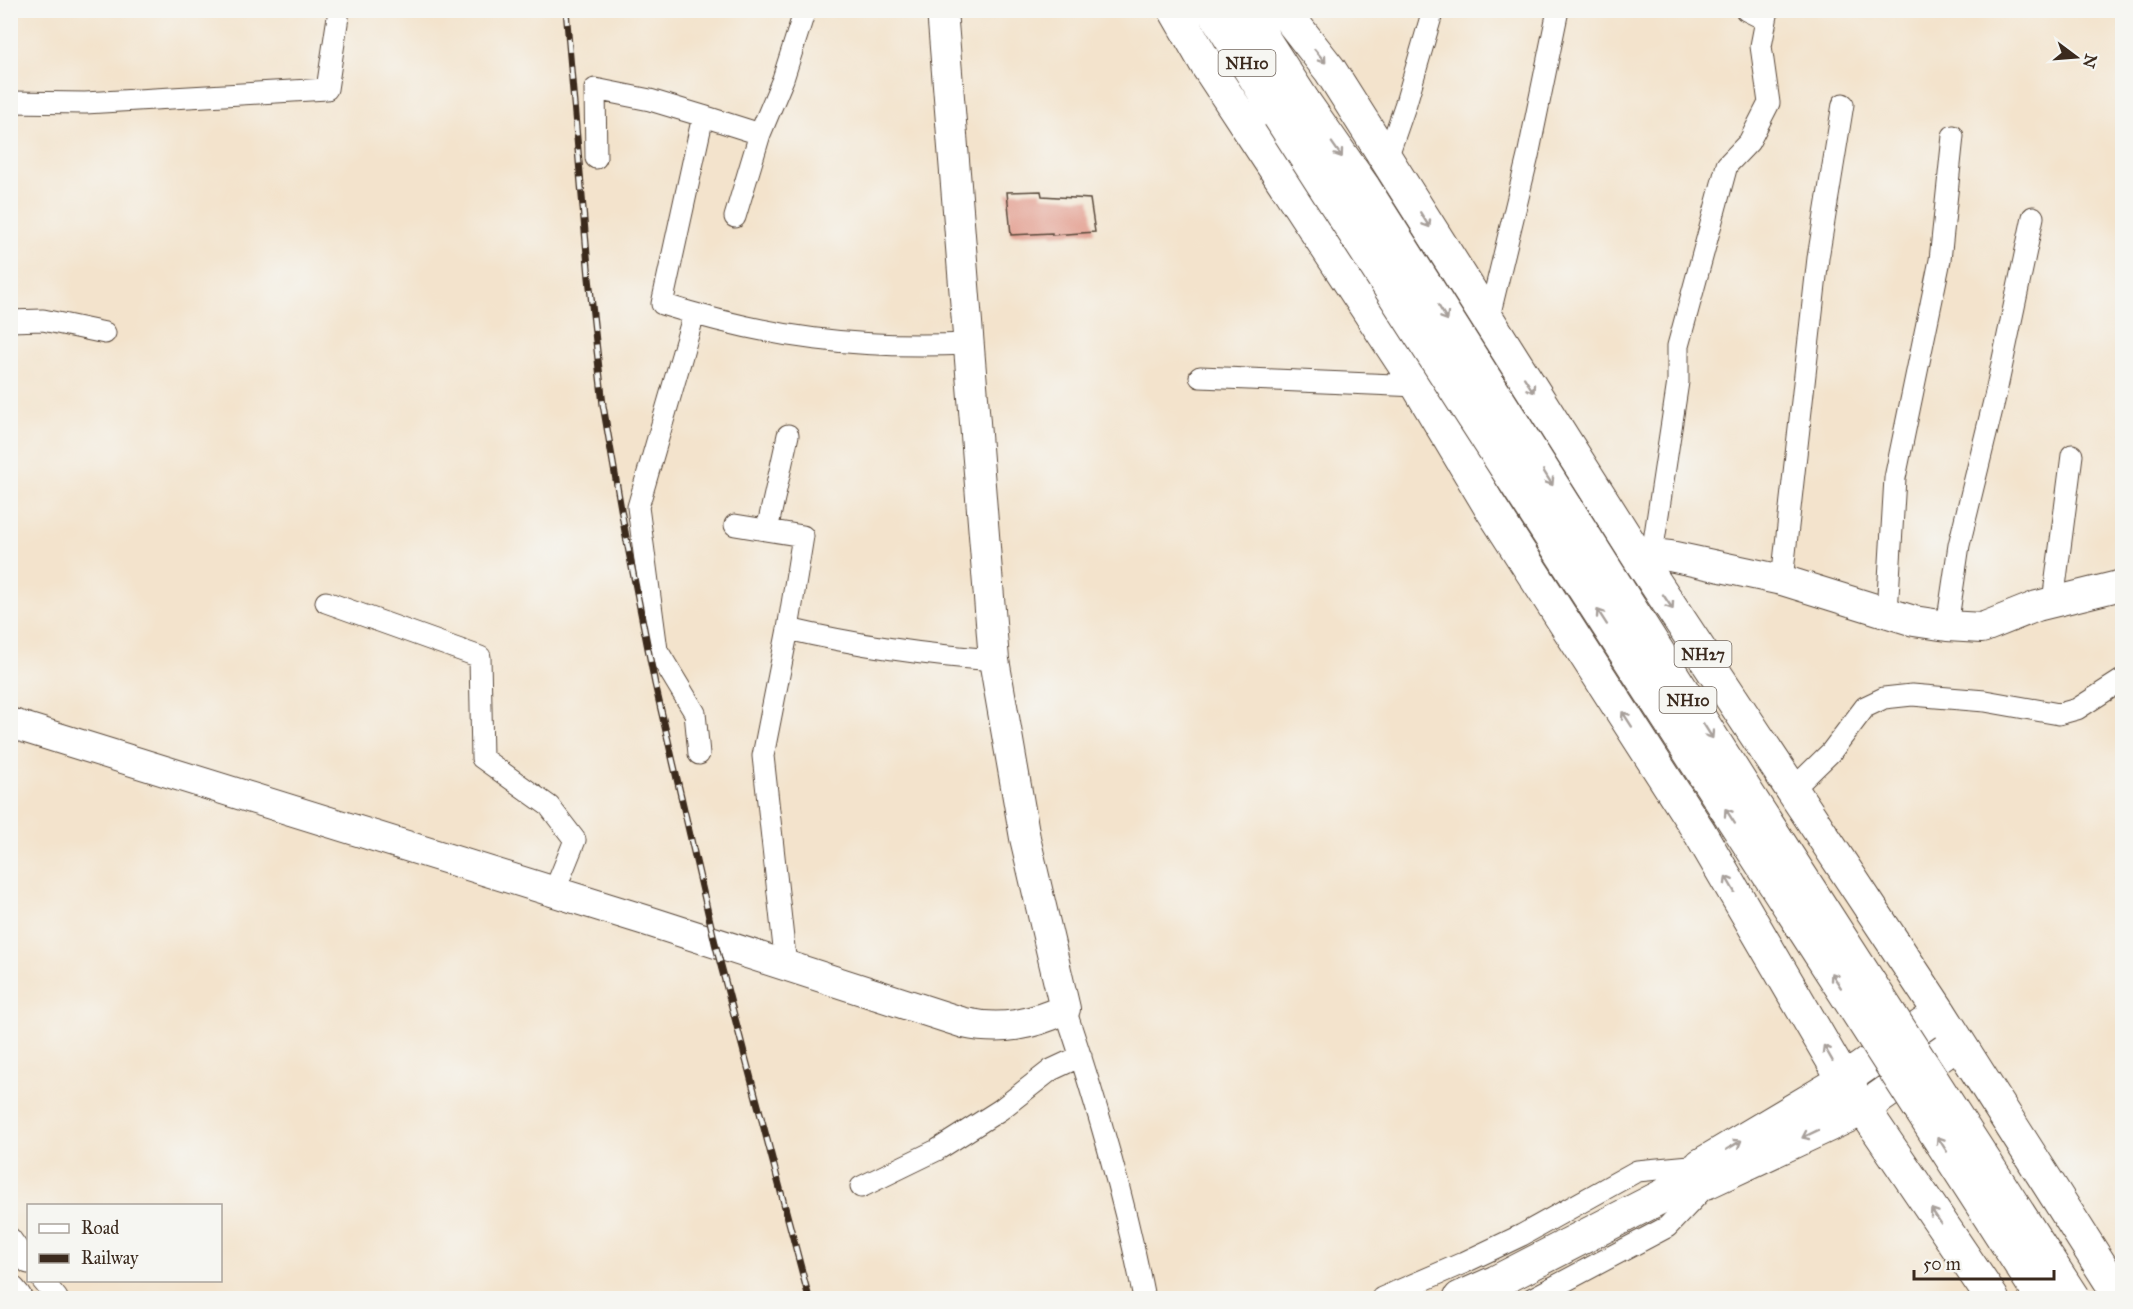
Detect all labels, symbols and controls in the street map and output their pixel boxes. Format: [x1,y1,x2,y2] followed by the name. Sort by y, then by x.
[2046,27,2106,87] north arrow
[1313,48,1326,64] one-way arrow
[1218,50,1276,76] road number: NH10
[2079,52,2101,71] text: N
[1331,141,1343,157] one-way arrow
[1420,211,1432,228] one-way arrow
[1438,304,1450,321] one-way arrow
[1523,376,1535,393] one-way arrow
[1542,469,1554,486] one-way arrow
[1662,594,1674,610] one-way arrow
[1595,609,1607,626] one-way arrow
[1674,641,1732,667] road number: NH27
[1660,687,1716,713] road number: NH10
[1620,711,1632,728] one-way arrow
[1702,723,1715,740] one-way arrow
[1724,808,1736,825] one-way arrow
[1724,876,1736,893] one-way arrow
[1830,972,1842,989] one-way arrow
[1822,1045,1834,1062] one-way arrow
[1801,1129,1819,1141] one-way arrow
[1935,1135,1948,1152] one-way arrow
[1725,1139,1742,1151] one-way arrow
[27,1204,222,1282] legend
[1930,1208,1942,1224] one-way arrow
[81,1217,119,1239] text: Road
[1914,1243,2054,1281] scale bar
[81,1247,139,1269] text: Railway
[1923,1253,1961,1275] text: 50 m

